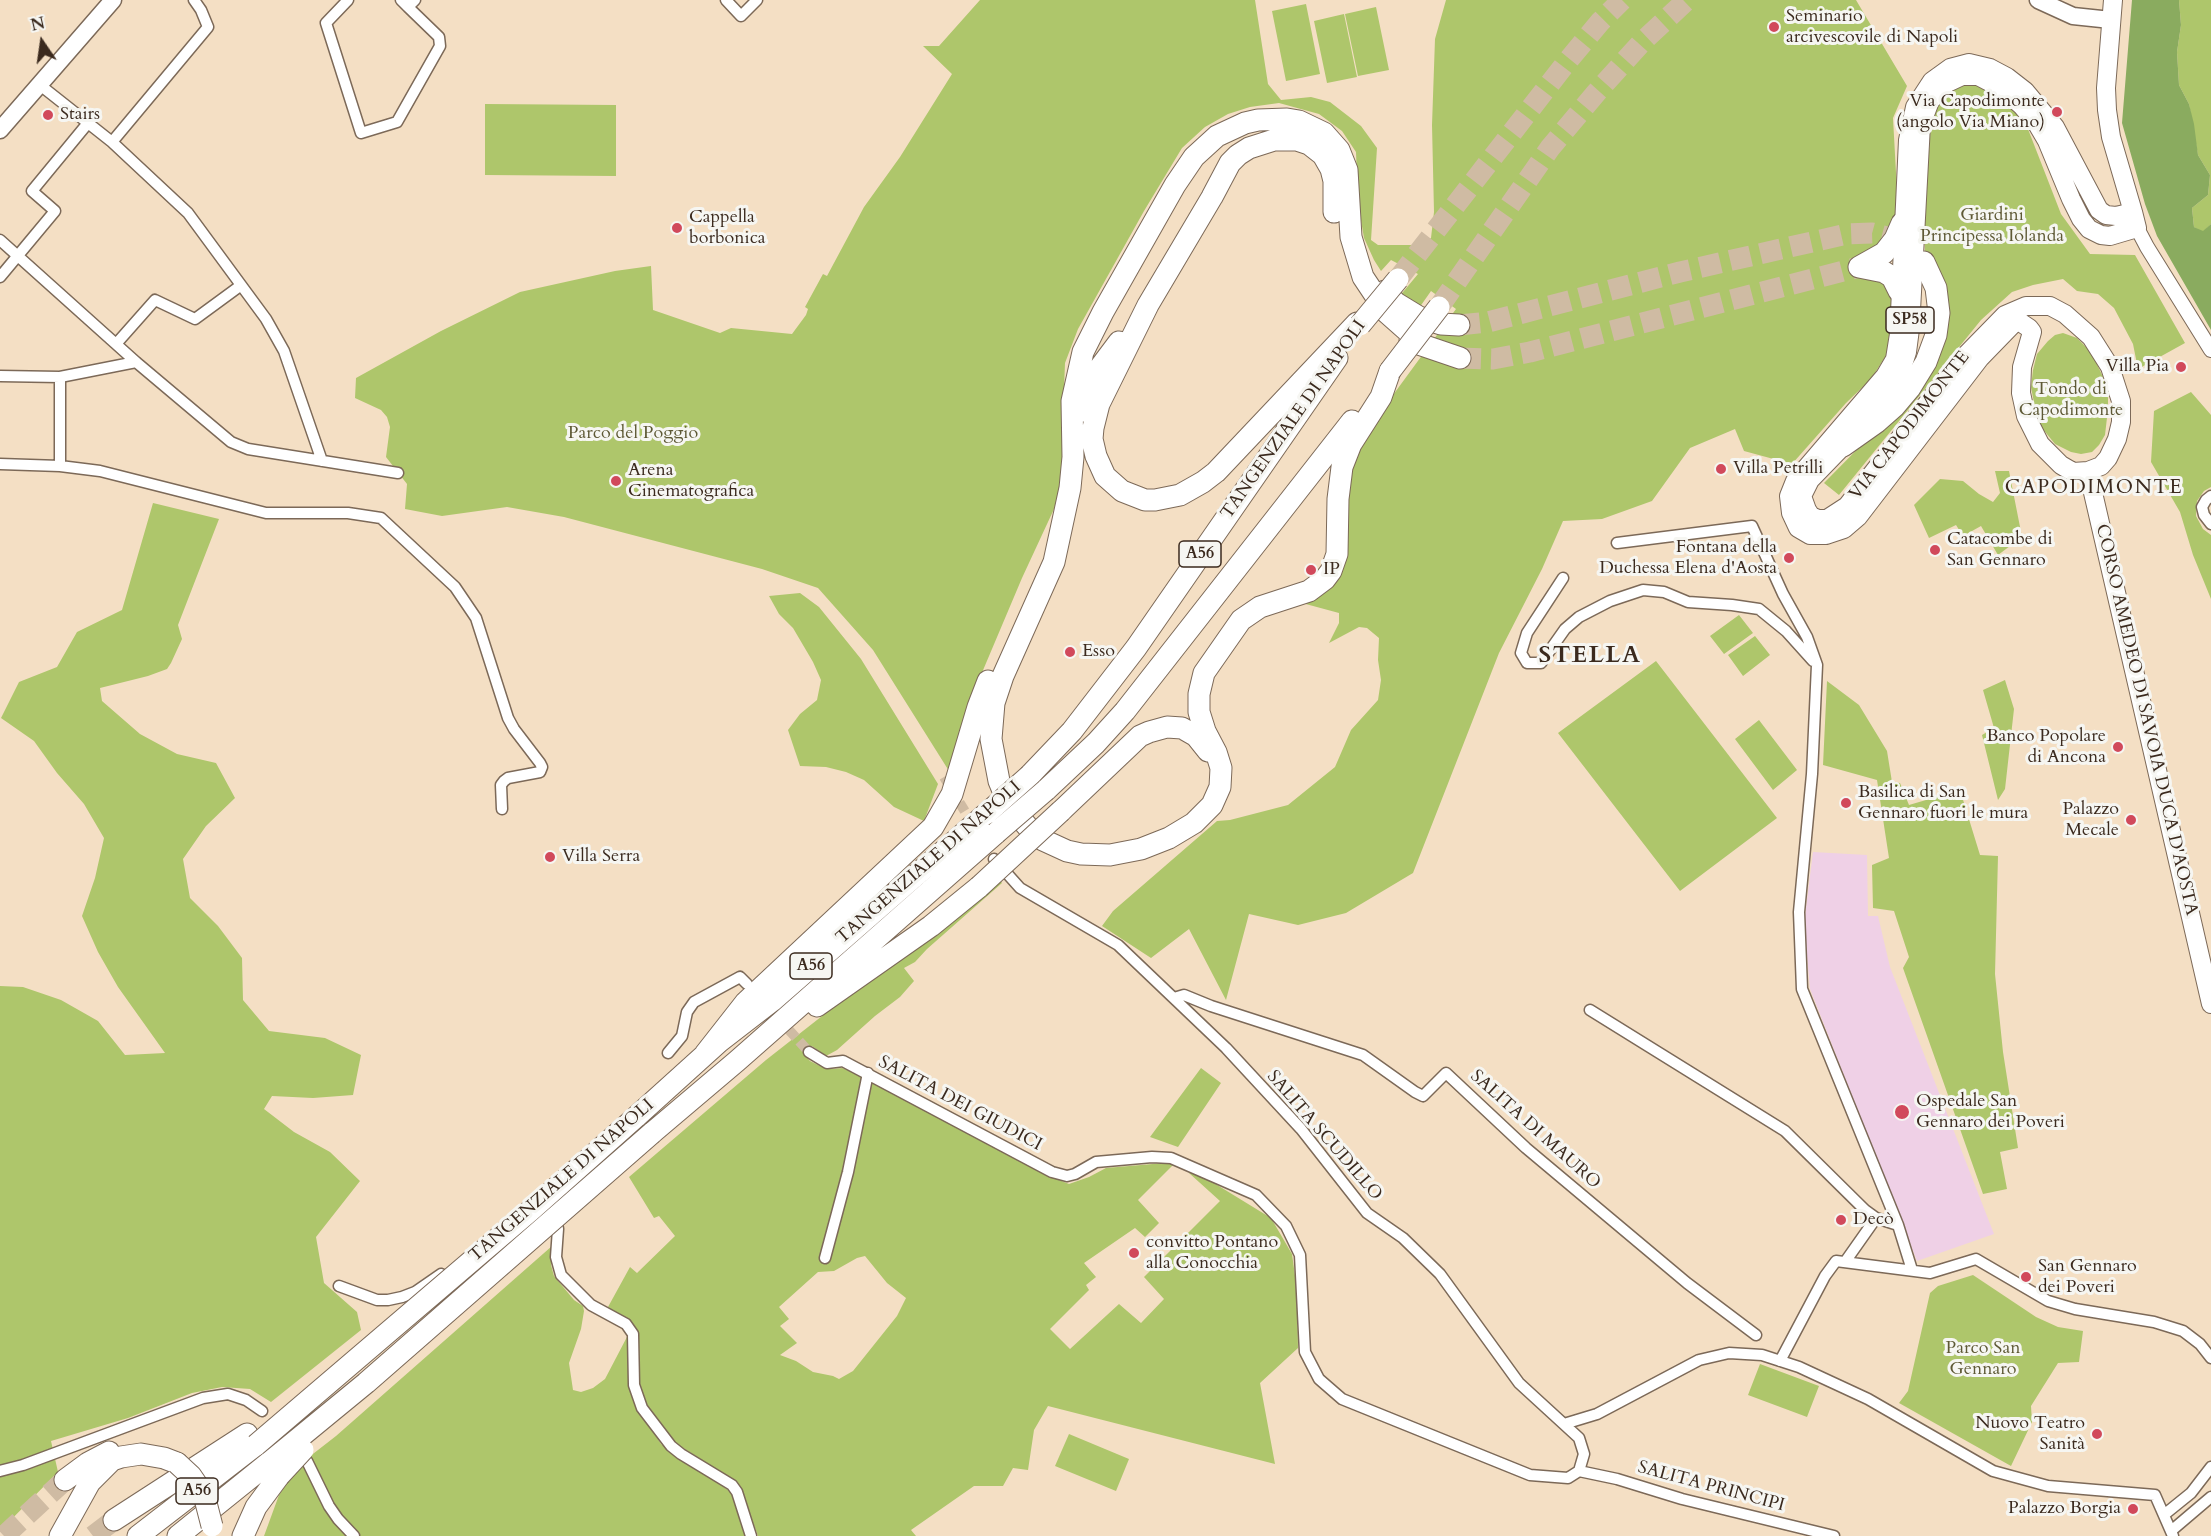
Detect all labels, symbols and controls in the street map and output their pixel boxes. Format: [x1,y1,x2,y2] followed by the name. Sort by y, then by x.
[1786,6,1958,48] place label: Seminario arcivescovile di Napoli
[12,12,72,72] north arrow
[29,12,47,37] text: N
[1767,20,1781,34] marker: Seminario arcivescovile di Napoli
[1896,91,2045,134] place label: Via Capodimonte (angolo Via Miano)
[60,104,100,126] place label: Stairs
[2050,105,2064,119] marker: Via Capodimonte (angolo Via Miano)
[41,108,55,122] marker: Stairs
[1920,205,2064,248] park label: Giardini Principessa Iolanda
[689,207,766,250] place label: Cappella borbonica
[670,221,684,235] marker: Cappella borbonica
[1886,307,1934,333] road number: SP58
[1217,316,1371,524] street label: TANGENZIALE DI NAPOLI
[1845,347,1975,505] street label: VIA CAPODIMONTE
[2105,356,2169,378] place label: Villa Pia
[2174,360,2188,374] marker: Villa Pia
[2019,379,2123,422] park label: Tondo di Capodimonte
[568,423,698,445] park label: Parco del Poggio
[1733,458,1823,480] place label: Villa Petrilli
[628,460,754,502] place label: Arena Cinematografica
[1714,462,1728,476] marker: Villa Petrilli
[609,474,623,488] marker: Arena Cinematografica
[2005,476,2183,500] district label: CAPODIMONTE
[2090,522,2202,918] street label: CORSO AMEDEO DI SAVOIA DUCA D'AOSTA
[1947,529,2052,572] place label: Catacombe di San Gennaro
[1599,537,1777,580] place label: Fontana della Duchessa Elena d'Aosta
[1179,541,1221,567] road number: A56
[1928,543,1942,557] marker: Catacombe di San Gennaro
[1782,551,1796,565] marker: Fontana della Duchessa Elena d'Aosta
[1323,559,1340,581] place label: IP
[1304,563,1318,577] marker: IP
[1082,641,1115,663] place label: Esso
[1538,642,1642,670] district label: STELLA
[1063,645,1077,659] marker: Esso
[1986,726,2106,768] place label: Banco Popolare di Ancona
[2111,740,2125,754] marker: Banco Popolare di Ancona
[832,777,1026,949] street label: TANGENZIALE DI NAPOLI
[1858,782,2028,824] place label: Basilica di San Gennaro fuori le mura
[1839,796,1853,810] marker: Basilica di San Gennaro fuori le mura
[2062,799,2119,842] place label: Palazzo Mecale
[2124,813,2138,827] marker: Palazzo Mecale
[562,846,640,868] place label: Villa Serra
[543,850,557,864] marker: Villa Serra
[790,953,832,979] road number: A56
[875,1052,1045,1156] street label: SALITA DEI GIUDICI
[1465,1066,1605,1194] street label: SALITA DI MAURO
[1262,1067,1386,1205] street label: SALITA SCUDILLO
[1916,1091,2065,1134] place label: Ospedale San Gennaro dei Poveri
[465,1095,659,1267] street label: TANGENZIALE DI NAPOLI
[1893,1103,1911,1121] marker: Ospedale San Gennaro dei Poveri
[1853,1209,1894,1231] place label: Decò
[1834,1213,1848,1227] marker: Decò
[1146,1232,1278,1274] place label: convitto Pontano alla Conocchia
[1127,1246,1141,1260] marker: convitto Pontano alla Conocchia
[2038,1256,2137,1298] place label: San Gennaro dei Poveri
[2019,1270,2033,1284] marker: San Gennaro dei Poveri
[1946,1338,2020,1380] park label: Parco San Gennaro
[1975,1413,2085,1456] place label: Nuovo Teatro Sanità
[2090,1427,2104,1441] marker: Nuovo Teatro Sanità
[1635,1457,1787,1517] street label: SALITA PRINCIPI
[176,1478,218,1504] road number: A56
[2008,1498,2121,1520] place label: Palazzo Borgia
[2126,1502,2140,1516] marker: Palazzo Borgia

